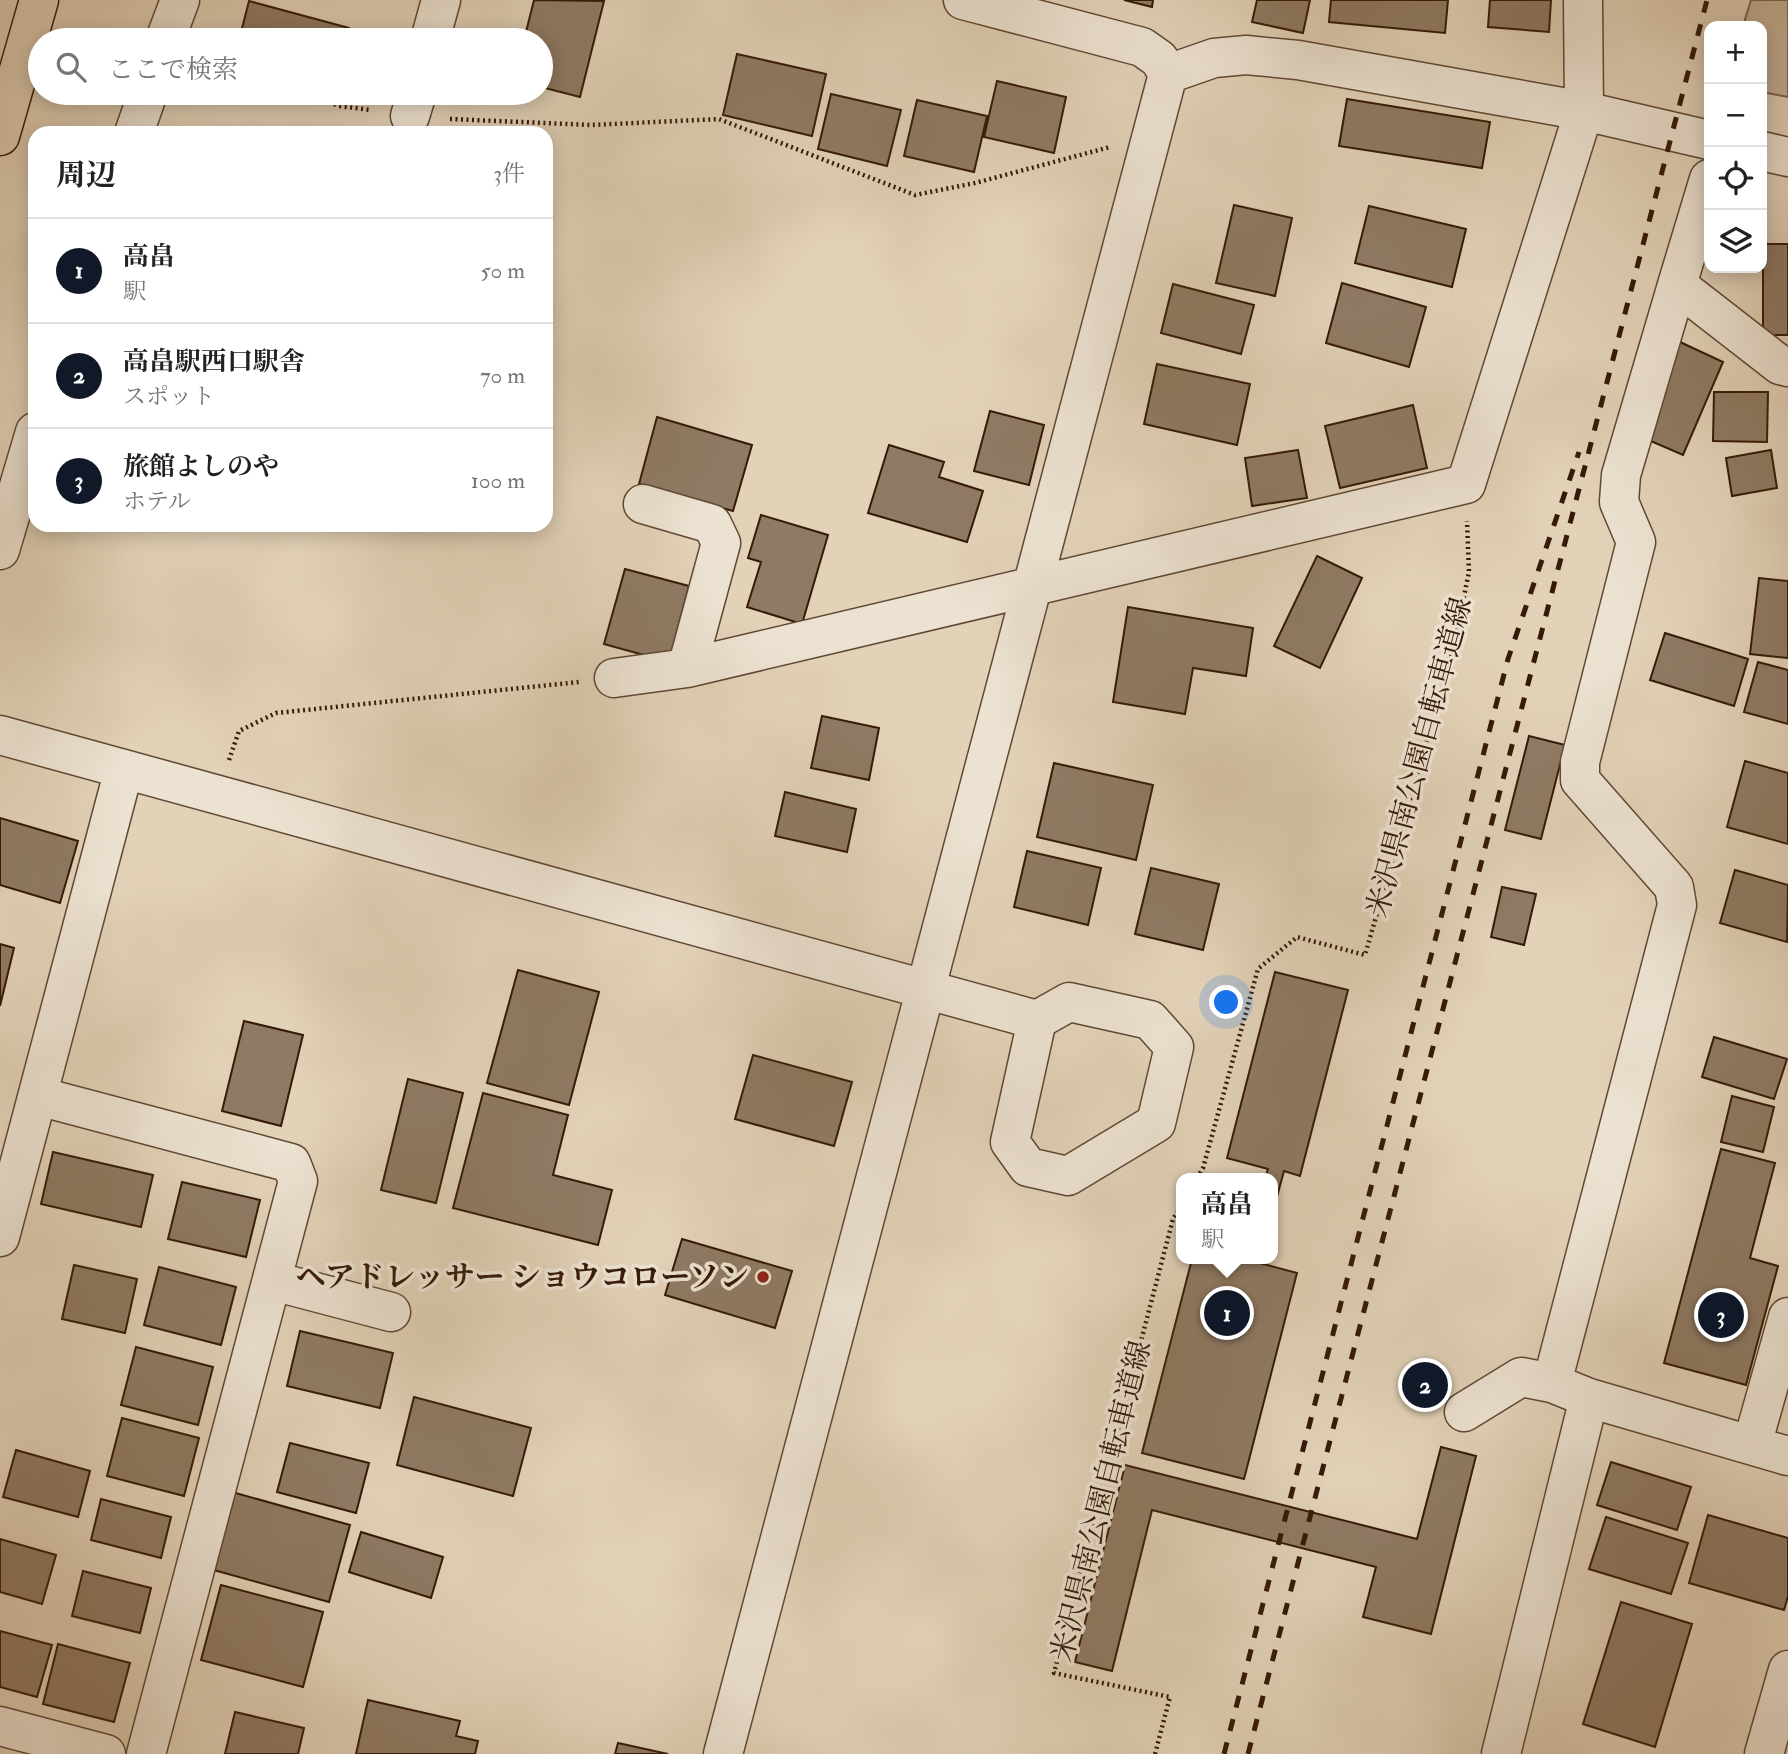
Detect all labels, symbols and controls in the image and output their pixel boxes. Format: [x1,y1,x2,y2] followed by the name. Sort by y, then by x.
[1704,21,1767,273] map controls
[1704,21,1767,84] button: +
[28,28,553,105] search box
[52,48,90,86] icon: search
[108,54,238,86] text: ここで検索
[1704,84,1767,147] button: −
[1704,147,1767,210] button: locate
[56,157,116,194] text: 周辺
[493,159,525,188] text: 3件
[1704,210,1767,273] button: layers
[123,241,175,273] text: 高畠
[75,256,83,285] text: 1
[481,256,525,285] text: 50 m
[123,277,146,306] text: 駅
[123,346,305,378] text: 高畠駅西口駅舎
[73,361,85,390] text: 2
[480,361,525,390] text: 70 m
[123,382,215,411] text: スポット
[123,451,279,483] text: 旅館よしのや
[75,466,83,495] text: 3
[471,466,525,495] text: 100 m
[123,487,191,516] text: ホテル
[1359,593,1480,921] street label: 米沢県南公園自転車道線
[1209,985,1243,1019] your location
[1176,1173,1278,1264] popup
[1201,1189,1253,1221] text: 高畠
[1201,1225,1224,1254] text: 駅
[296,1259,749,1296] place label: ヘアドレッサー ショウコローソン
[755,1269,771,1285] marker: ヘアドレッサー ショウコローソン
[1204,1287,1250,1339] pin: 1
[1698,1289,1744,1341] pin: 3
[1044,1337,1159,1666] street label: 米沢県南公園自転車道線
[1402,1359,1448,1411] pin: 2

